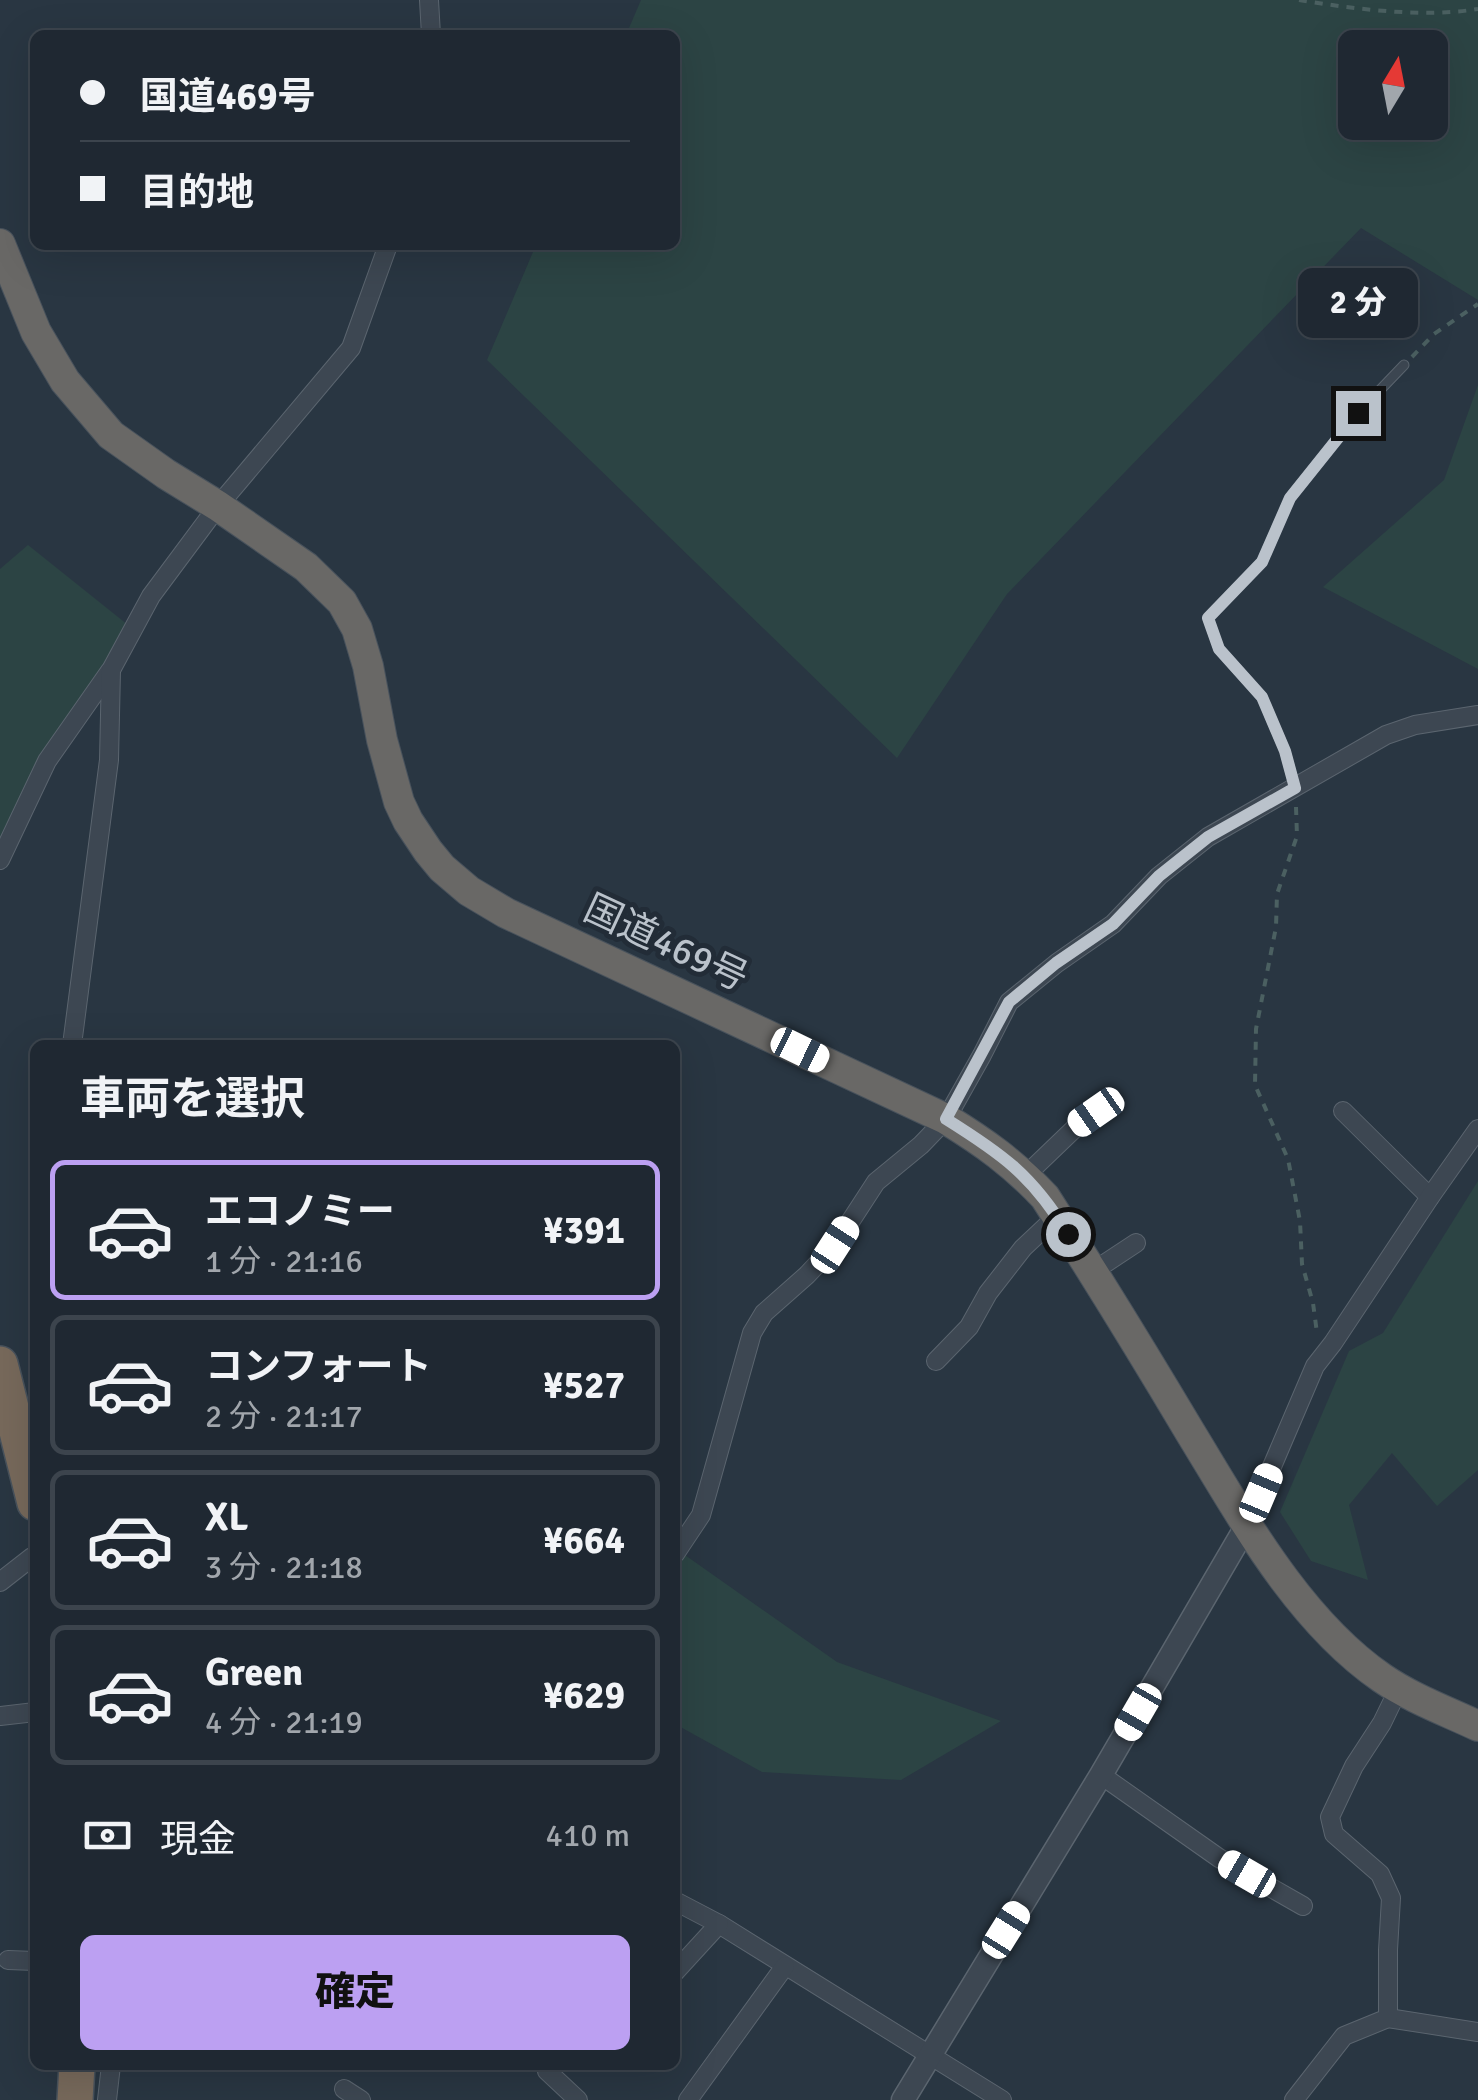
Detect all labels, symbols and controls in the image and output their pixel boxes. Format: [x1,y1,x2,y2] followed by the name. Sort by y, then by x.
[1338,30,1448,140] north arrow
[1338,30,1448,140] map controls
[140,73,316,120] text: 国道469号
[140,169,254,216] text: 目的地
[1298,268,1418,338] callout: 2 分
[1330,283,1386,322] text: 2 分
[1336,391,1381,436] route end
[577,885,755,1001] street label: 国道469号
[766,1023,834,1077] car
[80,1072,305,1127] text: 車両を選択
[1063,1083,1129,1141] car
[85,1185,175,1275] icon: car
[205,1188,395,1235] text: エコノミー
[543,1207,625,1254] text: ¥391
[806,1212,864,1278] car
[1046,1212,1091,1257] route start
[205,1242,363,1281] text: 1 分 · 21:16
[85,1340,175,1430] icon: car
[205,1343,432,1390] text: コンフォート
[543,1362,625,1409] text: ¥527
[205,1397,363,1436] text: 2 分 · 21:17
[1235,1460,1287,1526] car
[205,1494,248,1541] text: XL
[85,1495,175,1585] icon: car
[543,1517,625,1564] text: ¥664
[205,1548,363,1587] text: 3 分 · 21:18
[205,1649,303,1696] text: Green
[85,1650,175,1740] icon: car
[543,1672,625,1719] text: ¥629
[1110,1679,1166,1745] car
[205,1703,363,1742] text: 4 分 · 21:19
[80,1808,135,1863] icon: cash
[160,1816,236,1863] text: 現金
[546,1816,630,1855] text: 410 m
[1214,1846,1280,1902] car
[977,1897,1035,1963] car
[80,1935,630,2050] button: 確定

